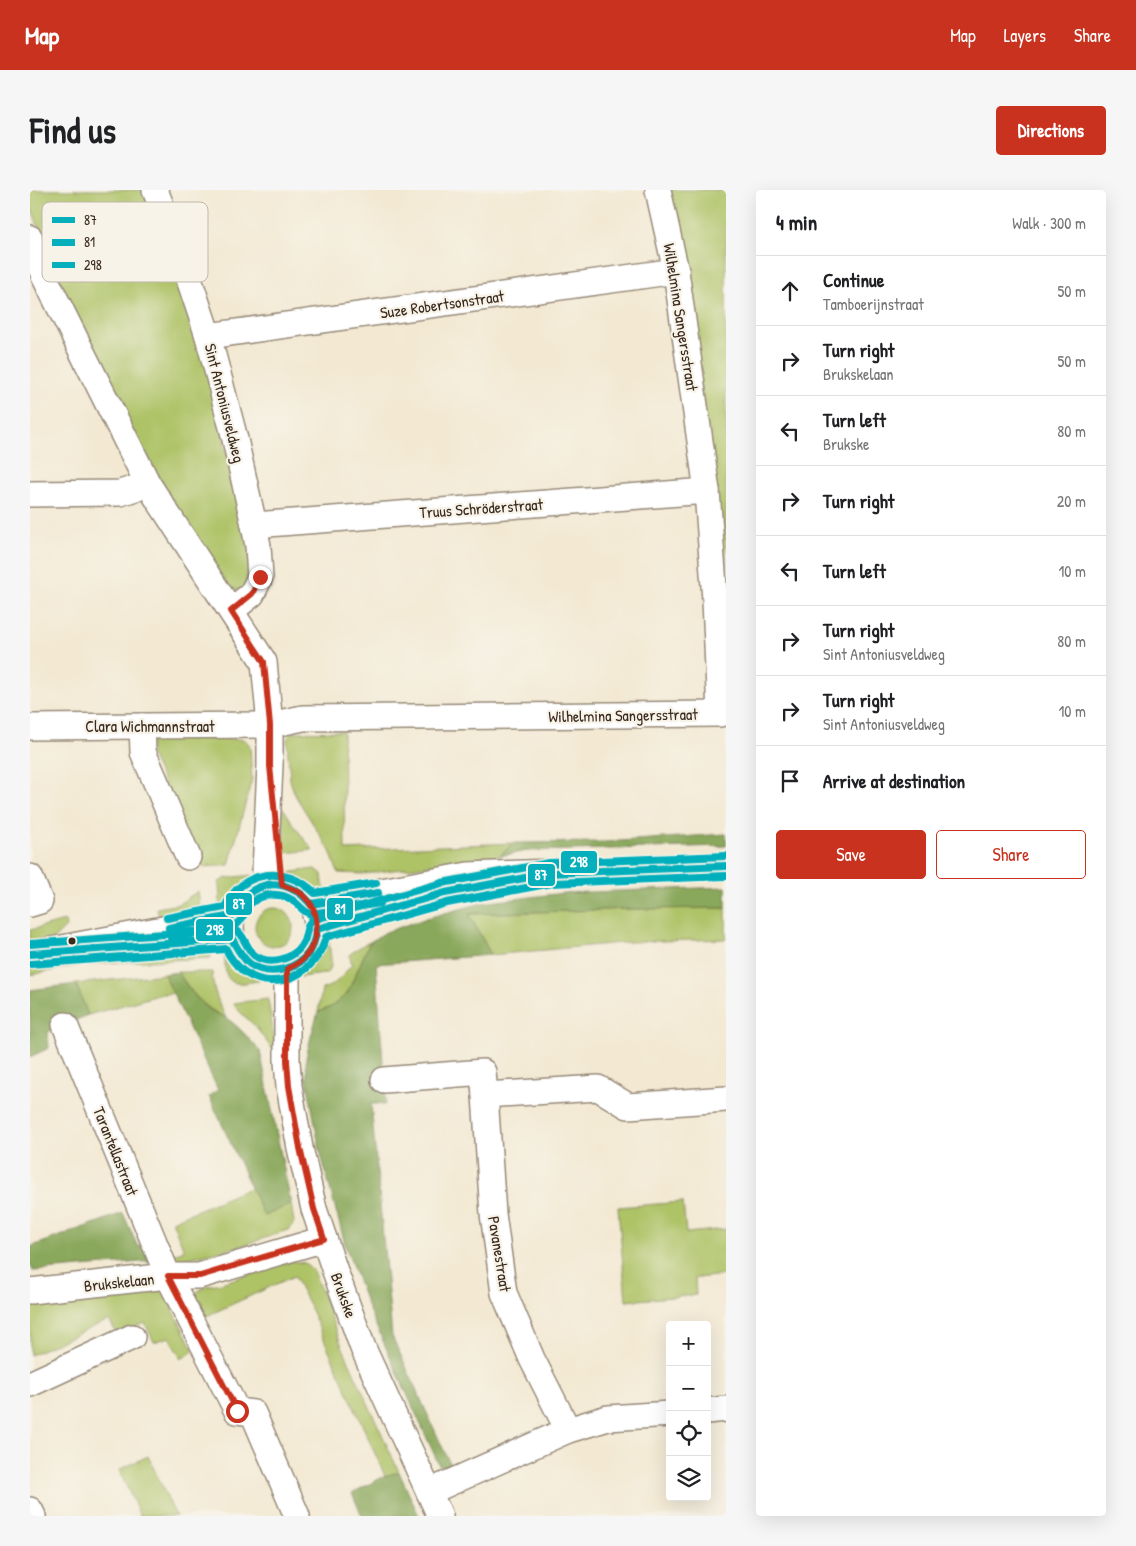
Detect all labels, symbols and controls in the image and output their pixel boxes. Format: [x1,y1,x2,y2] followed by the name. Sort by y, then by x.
[25,19,59,51] text: Map
[950,23,976,48] text: Map
[1004,23,1046,48] text: Layers
[1074,23,1111,48] text: Share
[996,106,1106,155] button: Directions
[30,107,116,154] text: Find us
[42,202,208,282] legend
[776,208,817,237] text: 4 min
[84,210,97,229] text: 87
[1012,212,1086,234] text: Walk · 300 m
[84,232,95,251] text: 81
[658,242,704,393] street label: Wilhelmina Sangersstraat
[84,255,102,274] text: 298
[823,267,884,293] text: Continue
[776,277,804,305] icon: ahead
[1058,280,1086,302] text: 50 m
[379,284,506,324] street label: Suze Robertsonstraat
[823,293,924,315] text: Tamboerijnstraat
[823,337,894,363] text: Turn right
[200,341,250,465] street label: Sint Antoniusveldweg
[776,347,804,375] icon: right
[1058,350,1086,372] text: 50 m
[823,363,894,385] text: Brukskelaan
[823,407,886,433] text: Turn left
[776,417,804,445] icon: left
[1057,420,1086,442] text: 80 m
[823,433,869,455] text: Brukske
[776,487,804,515] icon: right
[823,488,894,514] text: Turn right
[1057,490,1086,512] text: 20 m
[418,493,544,523] street label: Truus Schröderstraat
[776,557,804,585] icon: left
[823,558,886,584] text: Turn left
[1058,560,1086,582] text: 10 m
[249,566,272,589] route end
[823,617,894,643] text: Turn right
[776,627,804,655] icon: right
[1057,630,1086,652] text: 80 m
[823,643,945,665] text: Sint Antoniusveldweg
[823,687,894,713] text: Turn right
[776,697,804,725] icon: right
[1058,700,1086,722] text: 10 m
[548,703,698,727] street label: Wilhelmina Sangersstraat
[823,713,945,735] text: Sint Antoniusveldweg
[85,715,215,737] street label: Clara Wichmannstraat
[776,767,804,795] icon: arrive
[823,768,965,794] text: Arrive at destination
[776,830,926,879] button: Save
[936,830,1086,879] button: Share
[560,850,598,874] line badge: 298
[570,852,588,871] text: 298
[527,863,556,887] line badge: 87
[535,865,548,884] text: 87
[225,892,253,916] line badge: 87
[233,894,246,913] text: 87
[326,897,354,921] line badge: 81
[334,899,346,918] text: 81
[195,918,234,942] line badge: 298
[206,920,224,939] text: 298
[67,936,77,946] unlabelled marker
[88,1103,144,1199] street label: Tarantellastraat
[483,1215,517,1294] street label: Pavanestraat
[83,1267,155,1297] street label: Brukskelaan
[326,1269,363,1321] street label: Brukske
[666,1321,711,1501] map controls
[666,1321,711,1366] button: +
[666,1366,711,1411] button: −
[226,1400,249,1423] route start
[666,1411,711,1456] button: locate
[666,1456,711,1501] button: layers

